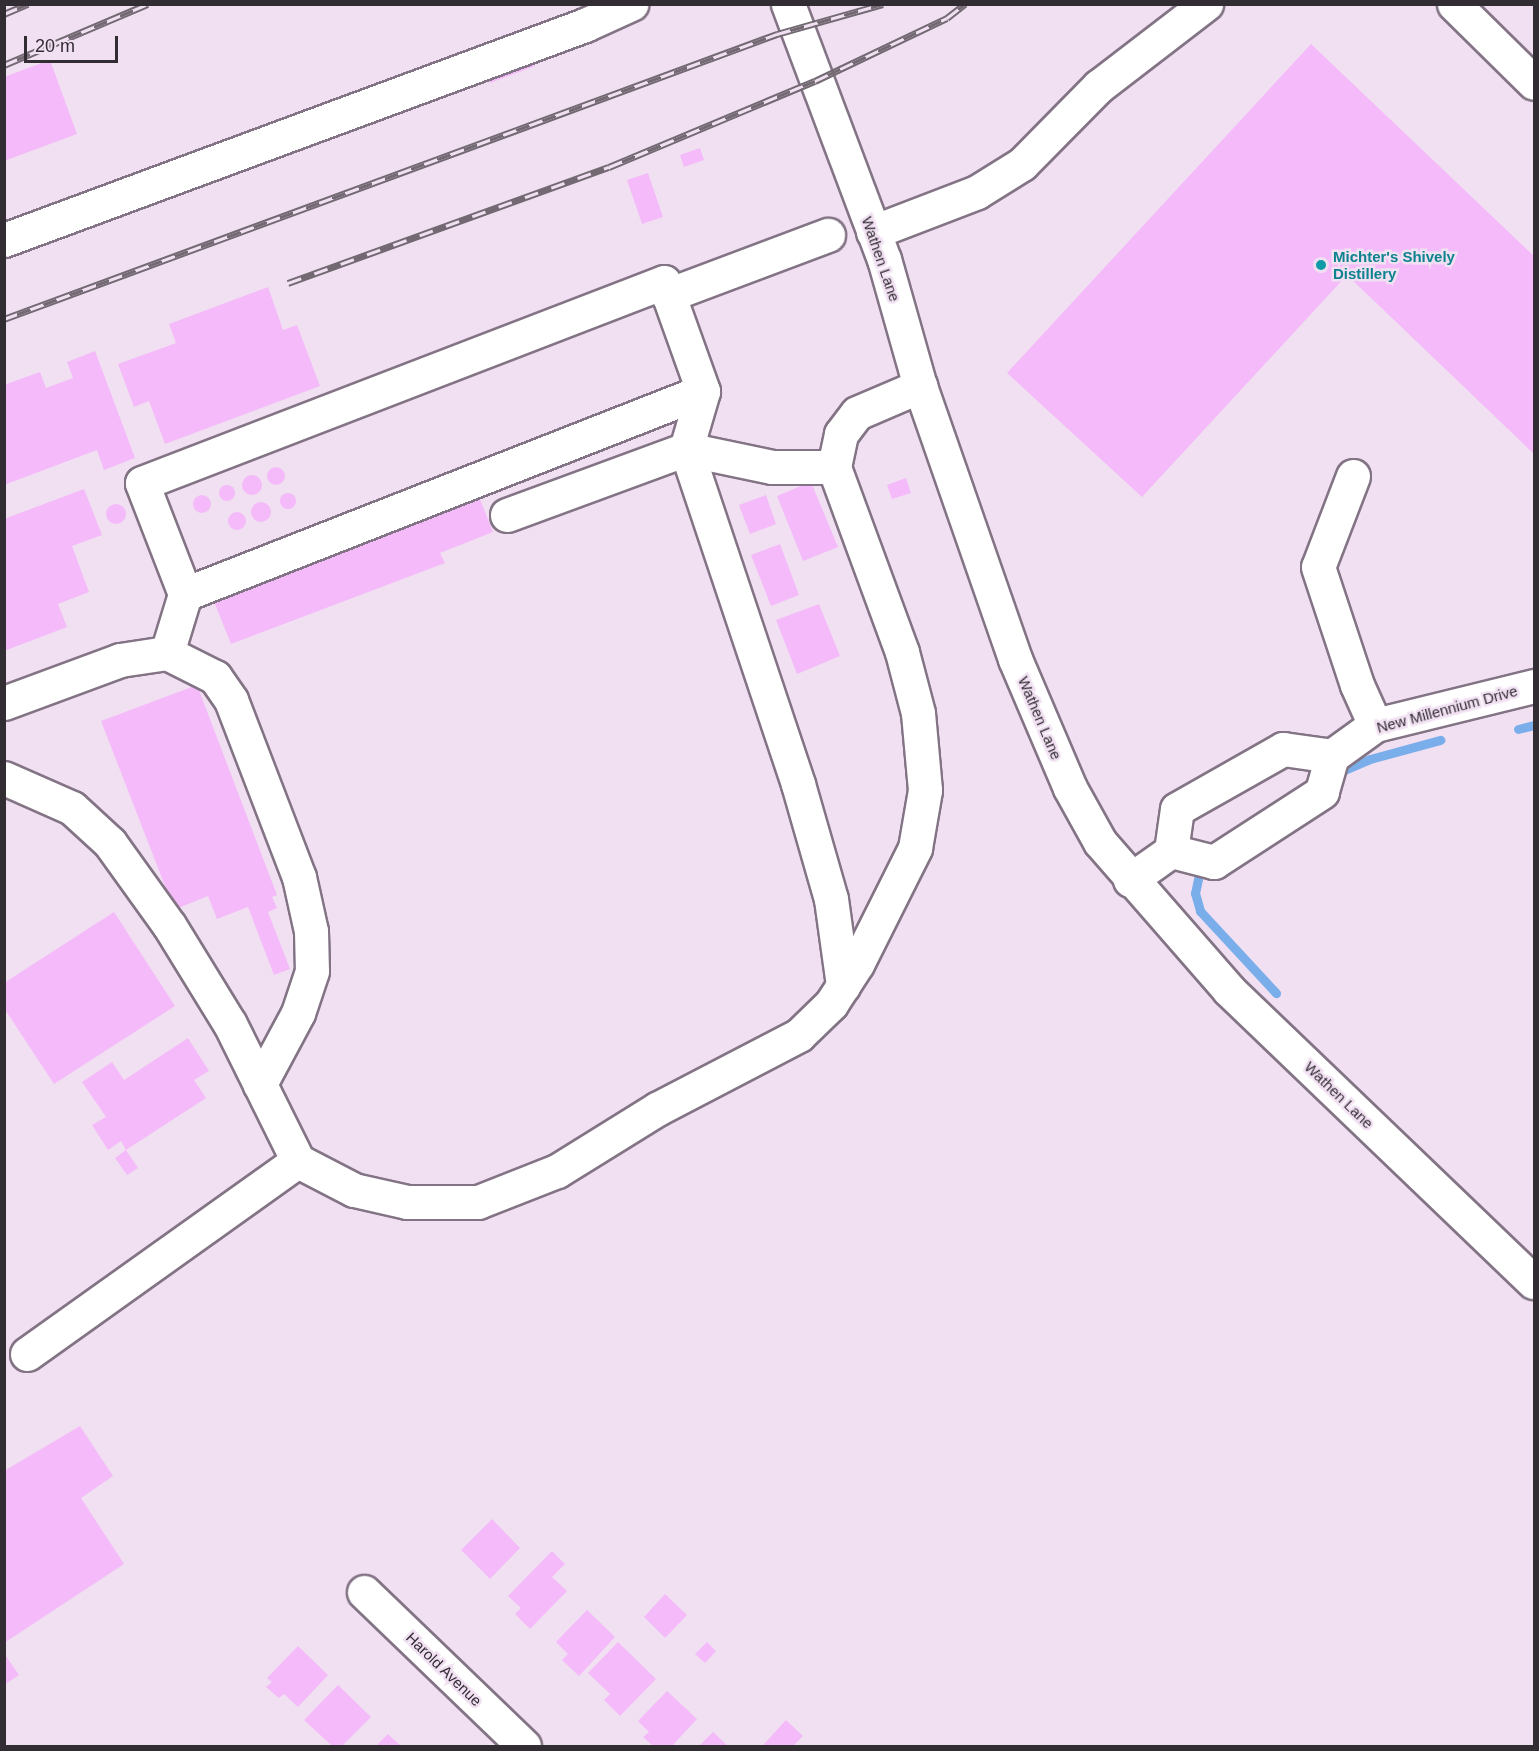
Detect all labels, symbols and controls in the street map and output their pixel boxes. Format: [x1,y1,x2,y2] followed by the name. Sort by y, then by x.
[27,24,122,62] scale bar
[35,36,75,56] text: 20 m
[858,214,904,304] street label: Wathen Lane
[1333,247,1455,282] place label: Michter's Shively Distillery
[1314,258,1328,272] marker: Michter's Shively Distillery
[1014,674,1066,762] street label: Wathen Lane
[1375,682,1519,736] street label: New Millennium Drive
[1301,1058,1377,1132] street label: Wathen Lane
[402,1628,486,1710] street label: Harold Avenue

